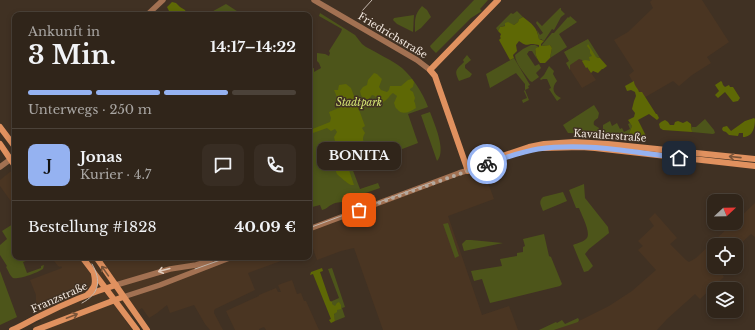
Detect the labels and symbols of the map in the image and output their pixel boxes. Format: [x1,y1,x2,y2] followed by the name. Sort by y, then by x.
[356,10,430,61] street label: Friedrichstraße
[336,96,382,109] park label: Stadtpark
[573,126,647,145] street label: Kavalierstraße
[662,141,696,175] pin
[317,142,401,170] callout: BONITA
[467,144,507,184] courier
[729,153,742,161] one-way arrow
[342,193,376,227] pin
[707,194,743,230] north arrow
[101,265,109,276] one-way arrow
[158,267,171,275] one-way arrow
[29,279,90,316] street label: Franzstraße
[65,311,77,319] one-way arrow

